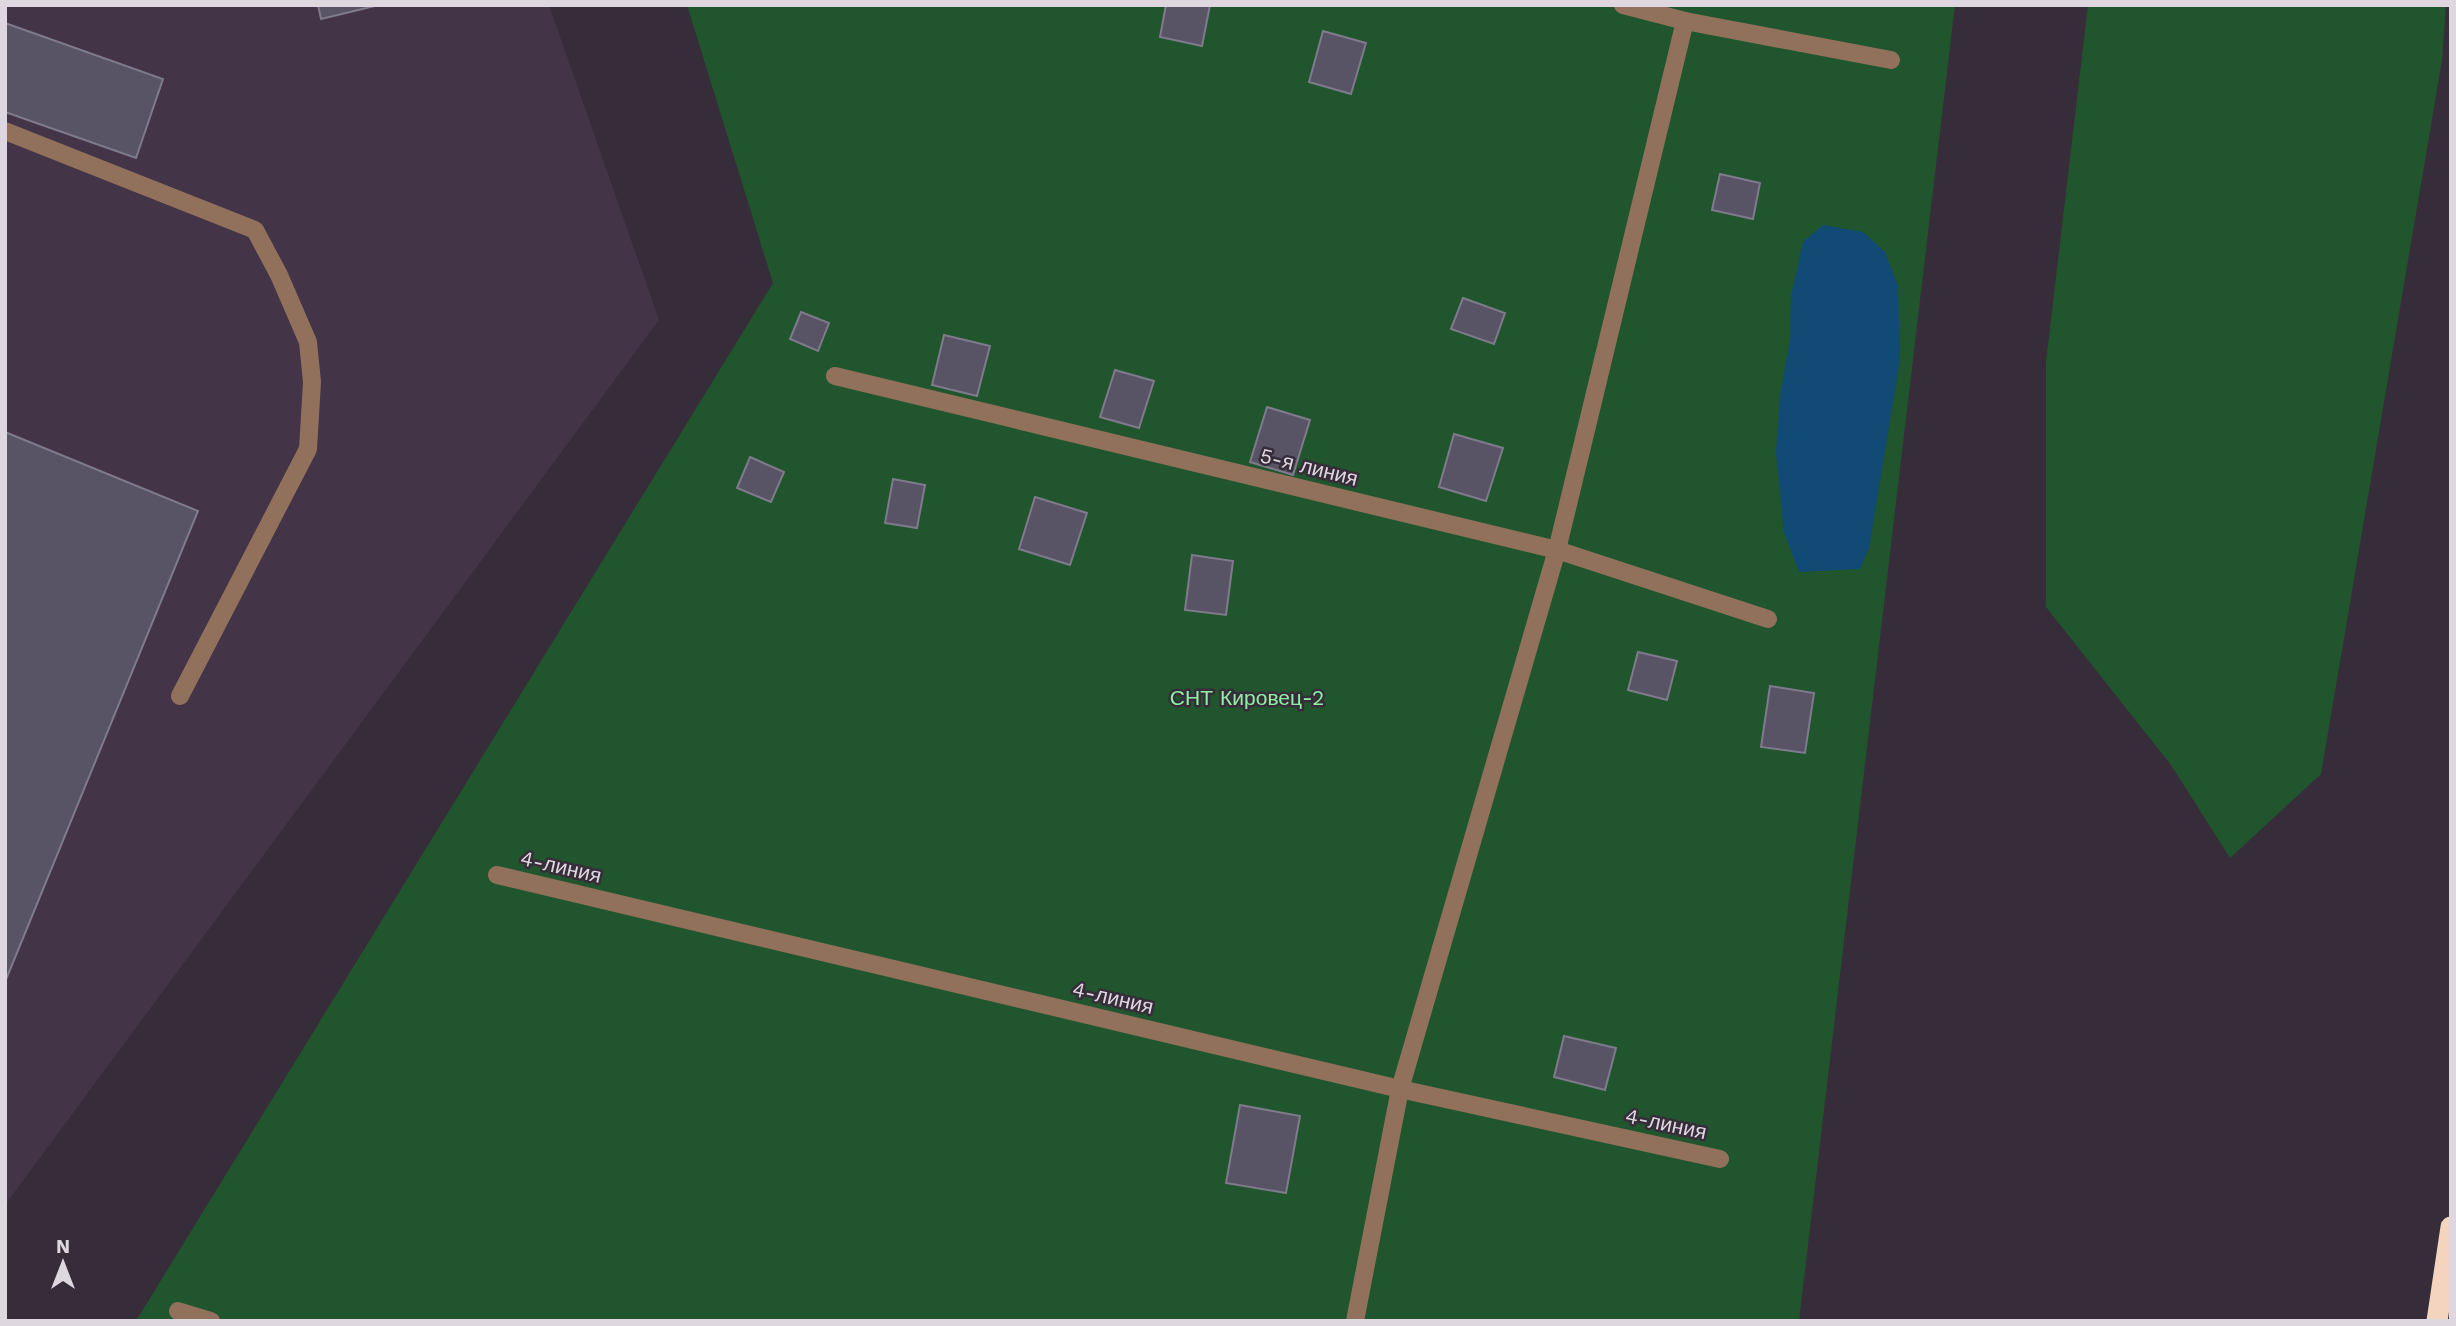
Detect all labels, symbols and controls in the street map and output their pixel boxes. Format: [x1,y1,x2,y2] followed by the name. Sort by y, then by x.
[1258,442,1361,491] street label: 5-я линия
[1170,685,1324,710] park label: СНТ Кировец-2
[518,845,604,888] street label: 4-линия
[1070,976,1156,1019] street label: 4-линия
[1623,1103,1709,1144] street label: 4-линия
[28,1228,98,1298] north arrow
[56,1235,70,1258] text: N

